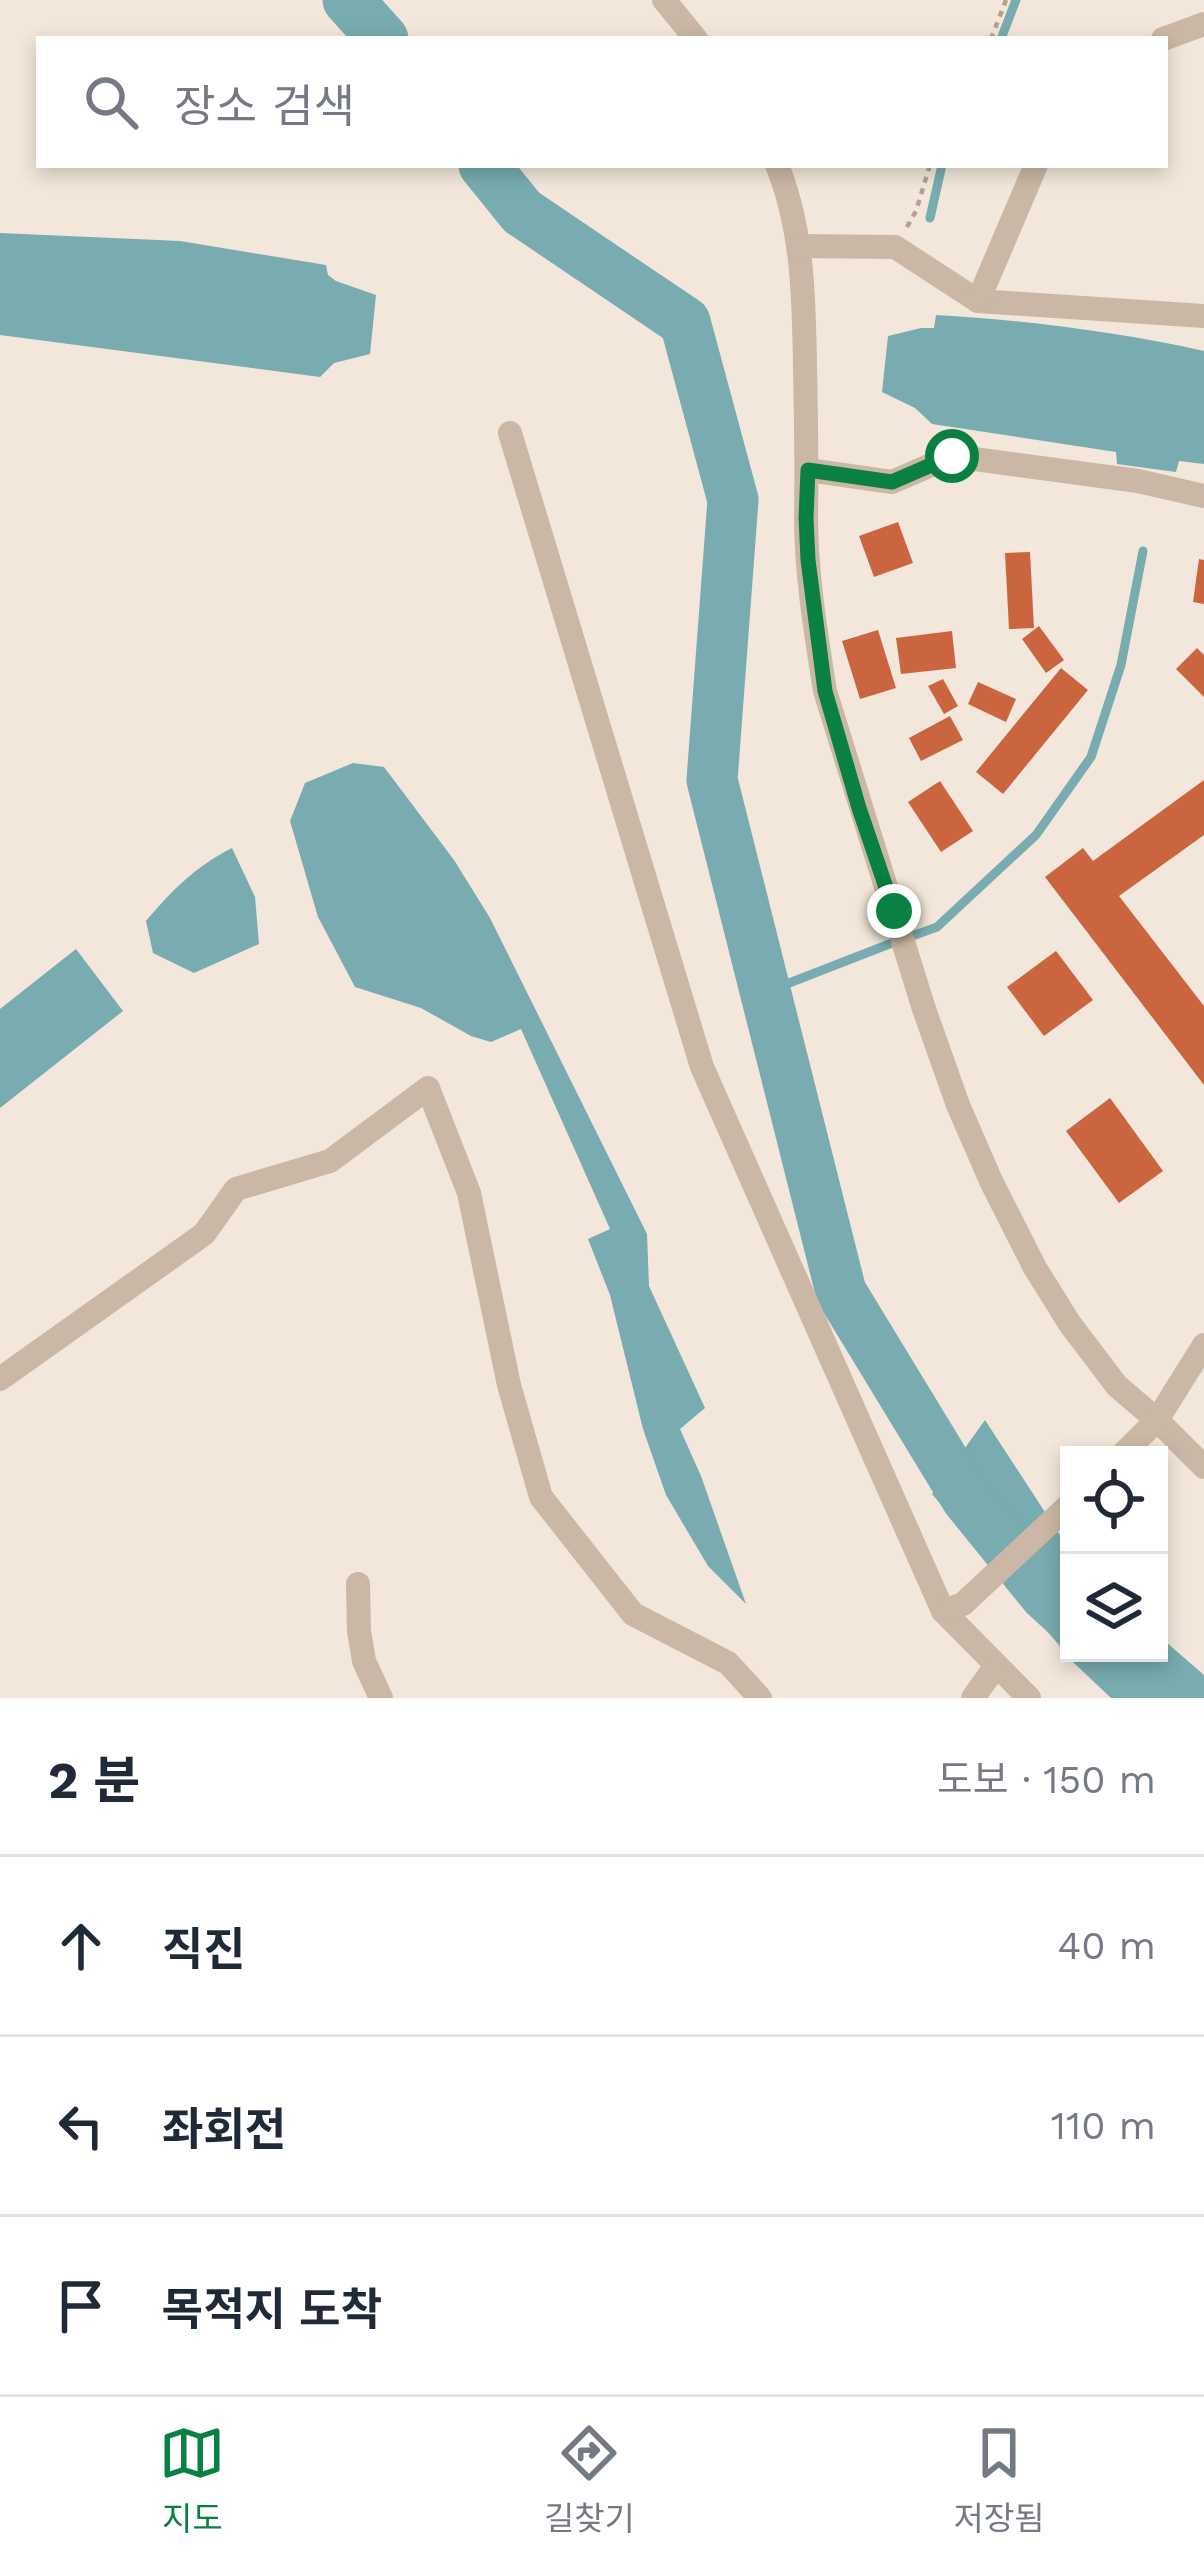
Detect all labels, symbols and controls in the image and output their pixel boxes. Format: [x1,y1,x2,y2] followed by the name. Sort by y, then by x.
[36,36,1168,168] search box
[78,69,144,135] icon: search
[174,80,355,133] text: 장소 검색
[925,429,979,483] route start
[867,884,921,938] route end
[1060,1446,1168,1662] map controls
[1060,1446,1168,1554] button: locate
[1060,1554,1168,1662] button: layers
[48,1751,140,1810] text: 2 분
[937,1757,1156,1802] text: 도보 · 150 m
[48,1913,114,1979] icon: ahead
[162,1923,245,1976] text: 직진
[1057,1923,1156,1968] text: 40 m
[48,2093,114,2159] icon: left
[162,2103,286,2156] text: 좌회전
[1051,2103,1156,2148] text: 110 m
[48,2273,114,2339] icon: arrive
[162,2283,382,2336] text: 목적지 도착
[159,2420,225,2540] tab: 지도
[544,2420,635,2540] tab: 길찾기
[954,2420,1045,2540] tab: 저장됨

